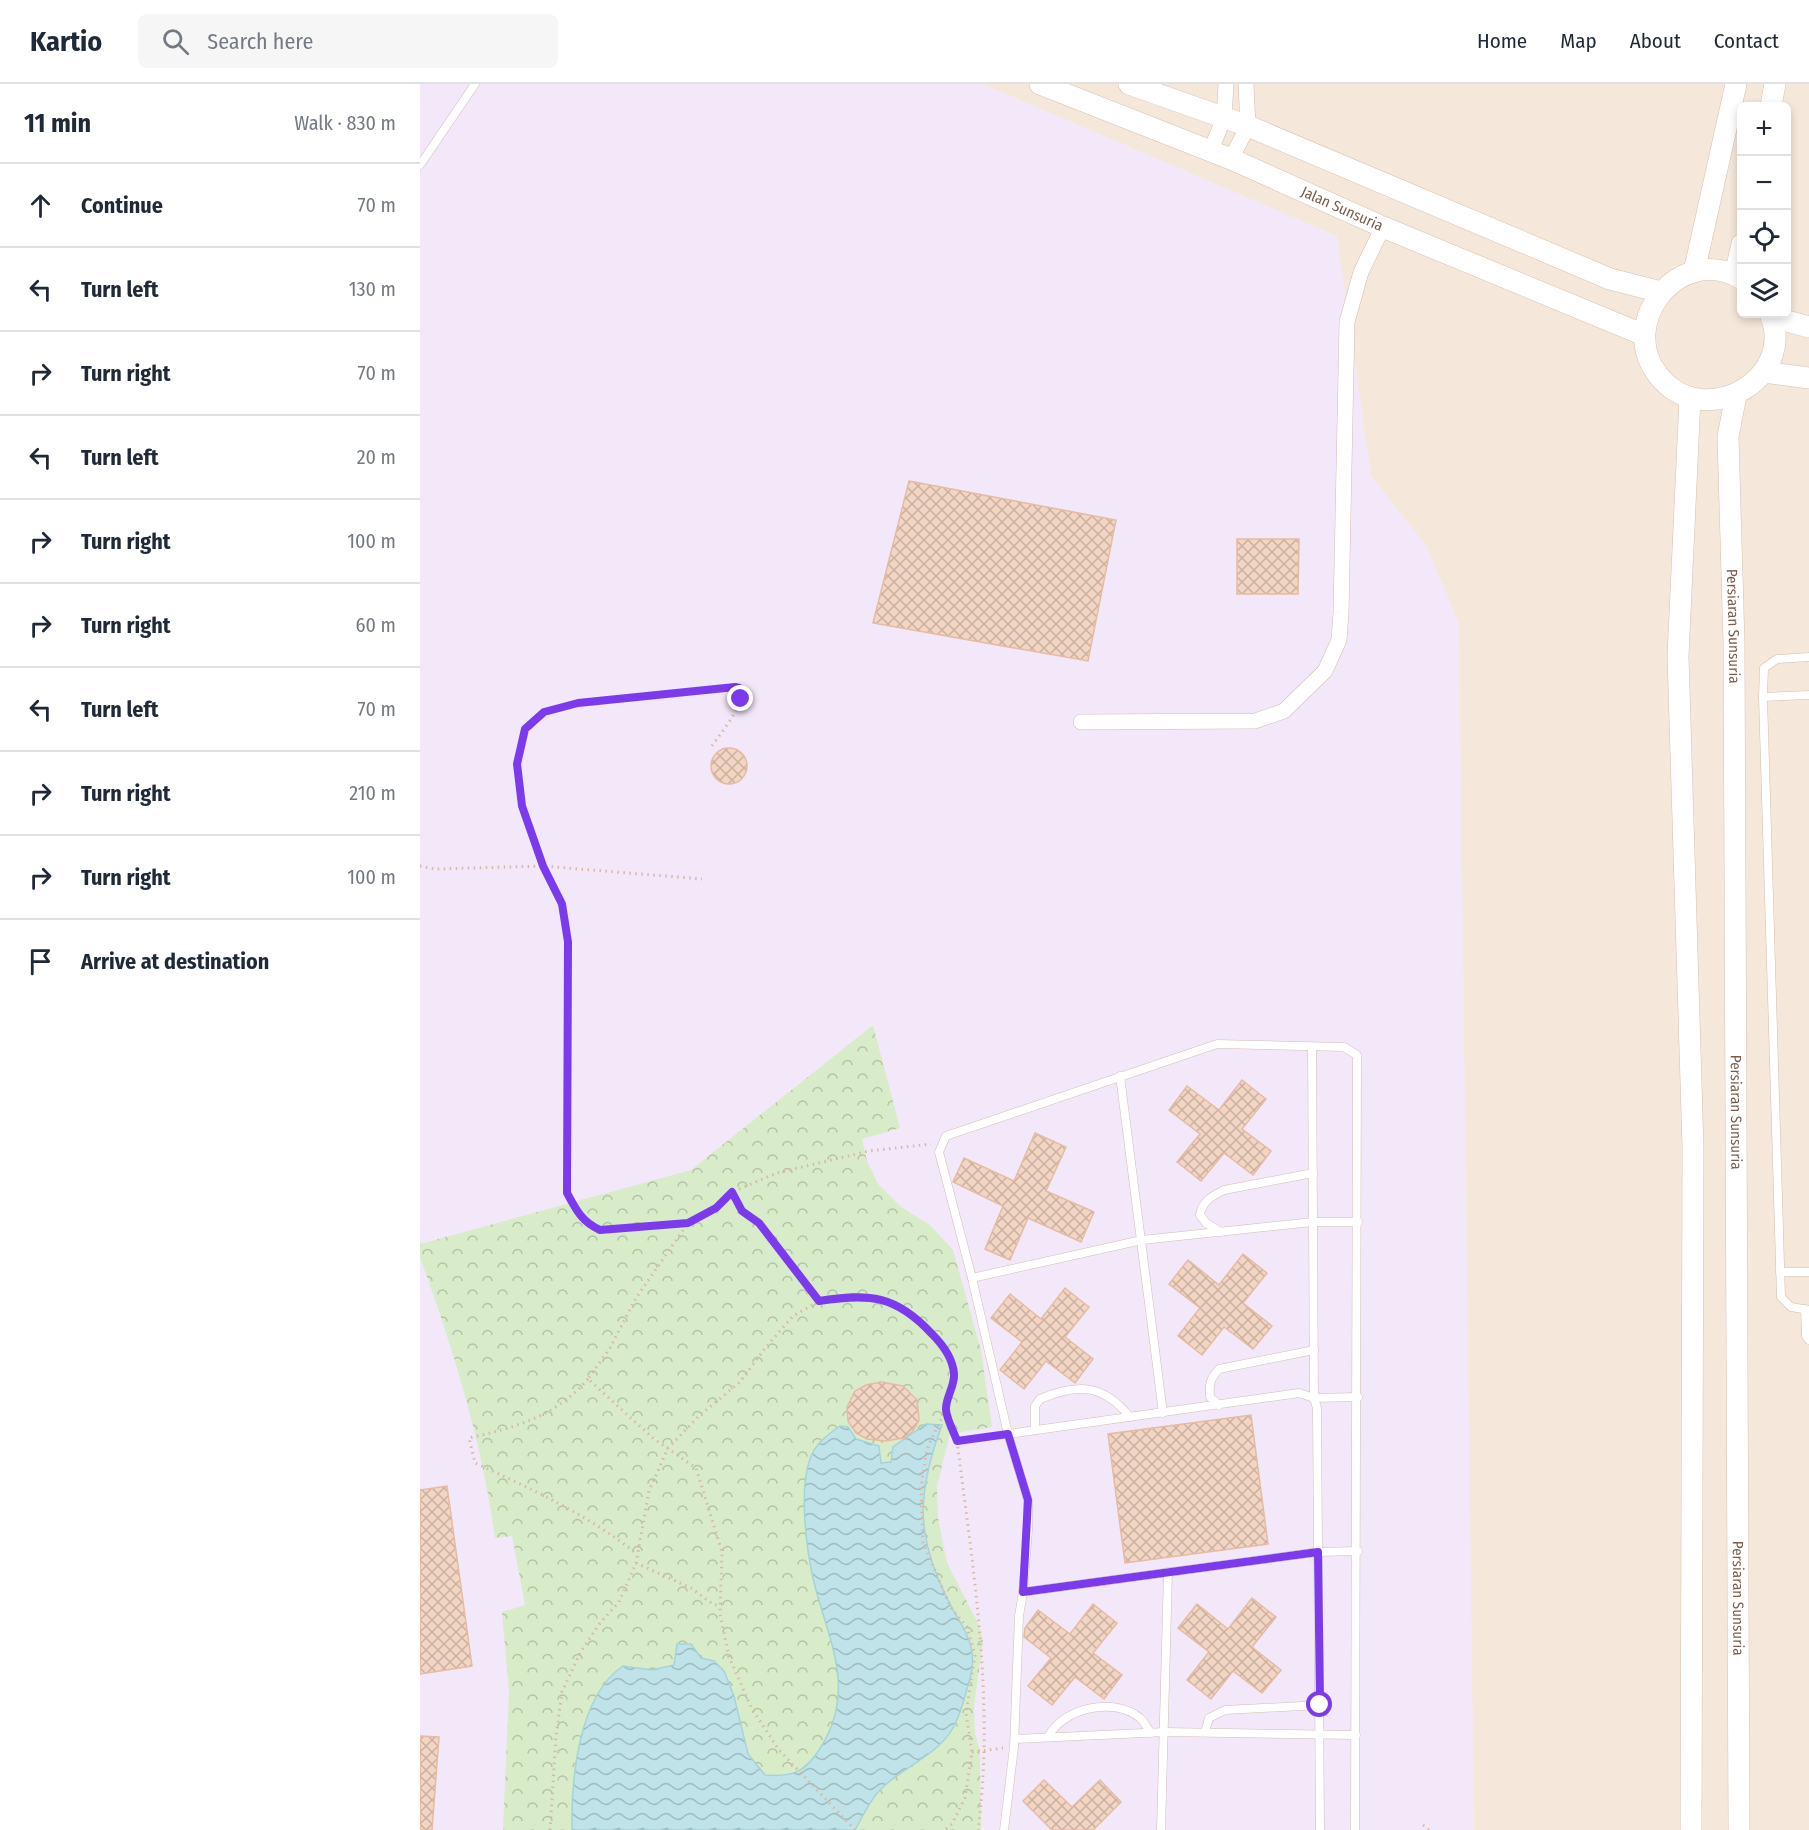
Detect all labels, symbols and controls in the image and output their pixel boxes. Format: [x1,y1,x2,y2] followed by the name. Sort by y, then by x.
[138,14,558,68] search box
[30,25,102,58] text: Kartio
[159,25,192,58] icon: search
[207,28,313,55] text: Search here
[1477,28,1527,54] text: Home
[1560,28,1597,54] text: Map
[1630,28,1681,54] text: About
[1714,28,1779,54] text: Contact
[1737,102,1791,318] map controls
[1737,102,1791,156] button: +
[24,108,91,139] text: 11 min
[294,111,396,135] text: Walk · 830 m
[1737,156,1791,210] button: −
[1298,183,1386,235] street label: Jalan Sunsuria
[24,189,57,222] icon: ahead
[81,192,163,219] text: Continue
[358,193,396,217] text: 70 m
[1737,210,1791,264] button: locate
[1737,264,1791,318] button: layers
[24,273,57,306] icon: left
[81,276,159,303] text: Turn left
[349,277,396,301] text: 130 m
[24,357,57,390] icon: right
[81,360,170,387] text: Turn right
[358,361,396,385] text: 70 m
[24,441,57,474] icon: left
[81,444,159,471] text: Turn left
[357,445,396,469] text: 20 m
[24,525,57,558] icon: right
[81,528,170,555] text: Turn right
[347,529,396,553] text: 100 m
[1723,568,1743,684] street label: Persiaran Sunsuria
[24,609,57,642] icon: right
[81,612,170,639] text: Turn right
[356,613,396,637] text: 60 m
[727,685,753,711] route end
[24,693,57,726] icon: left
[81,696,159,723] text: Turn left
[358,697,396,721] text: 70 m
[24,777,57,810] icon: right
[81,780,170,807] text: Turn right
[349,781,396,805] text: 210 m
[24,861,57,894] icon: right
[81,864,170,891] text: Turn right
[347,865,396,889] text: 100 m
[24,945,57,978] icon: arrive
[81,948,269,975] text: Arrive at destination
[1727,1055,1745,1170] street label: Persiaran Sunsuria
[1729,1541,1747,1656] street label: Persiaran Sunsuria
[1306,1691,1332,1717] route start

